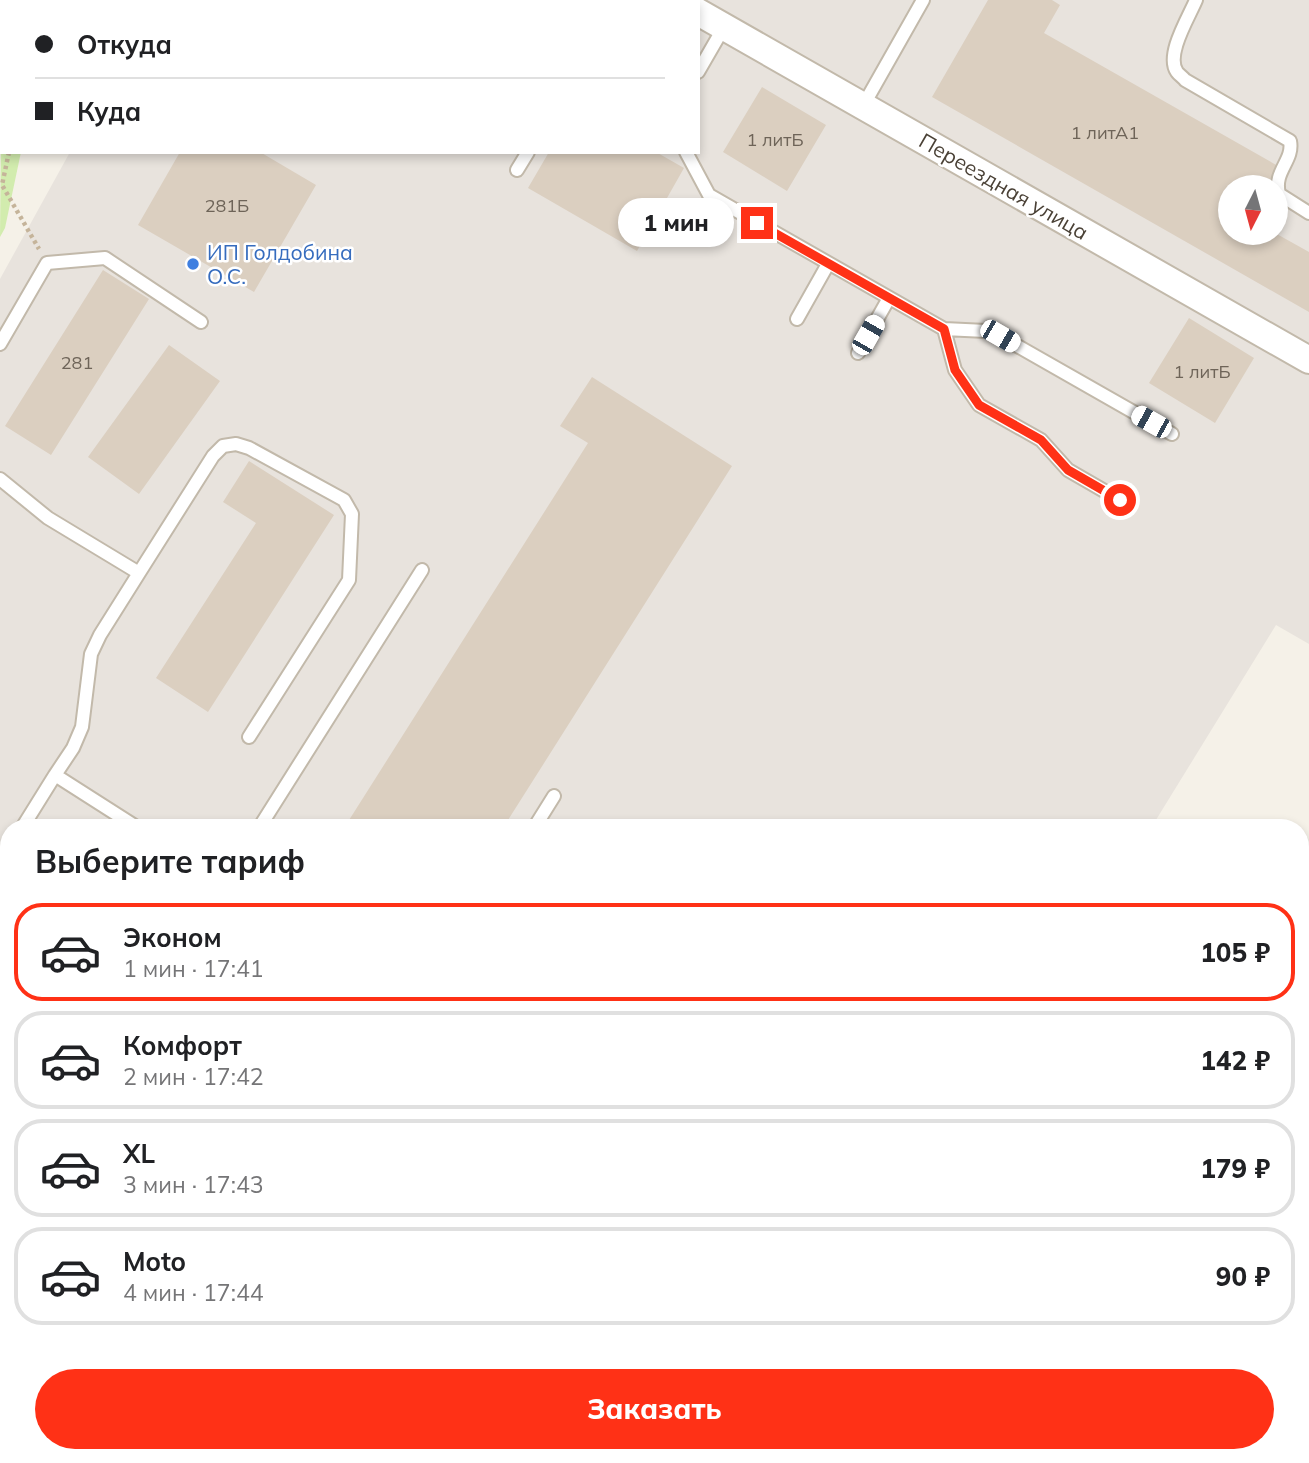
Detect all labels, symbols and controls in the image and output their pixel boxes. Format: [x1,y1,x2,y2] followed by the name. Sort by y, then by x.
[77,28,172,61] text: Откуда
[77,95,141,128] text: Куда
[1071,121,1139,144] house number: 1 литА1
[915,127,1093,245] street label: Переездная улица
[746,128,804,151] house number: 1 литБ
[1218,175,1288,245] north arrow
[1218,175,1288,245] map controls
[205,194,249,217] house number: 281Б
[617,198,732,248] callout: 1 мин
[741,207,773,239] route end
[643,208,709,237] text: 1 мин
[207,239,353,289] place label: ИП Голдобина О.С.
[185,256,201,272] marker: ИП Голдобина О.С.
[849,312,888,358] car
[977,316,1024,356] car
[61,351,93,374] house number: 281
[1173,360,1231,383] house number: 1 литБ
[1128,403,1175,441] car
[1104,484,1136,516] route start
[35,841,305,881] text: Выберите тариф
[39,921,102,984] icon: car
[123,921,222,954] text: Эконом
[1200,936,1270,969] text: 105 ₽
[123,954,263,983] text: 1 мин · 17:41
[39,1029,102,1092] icon: car
[123,1029,242,1062] text: Комфорт
[1200,1044,1270,1077] text: 142 ₽
[123,1062,263,1091] text: 2 мин · 17:42
[39,1137,102,1200] icon: car
[123,1137,155,1170] text: XL
[1200,1152,1270,1185] text: 179 ₽
[123,1170,263,1199] text: 3 мин · 17:43
[39,1245,102,1308] icon: car
[123,1245,186,1278] text: Moto
[1216,1260,1270,1293] text: 90 ₽
[123,1278,263,1307] text: 4 мин · 17:44
[35,1369,1274,1449] button: Заказать

